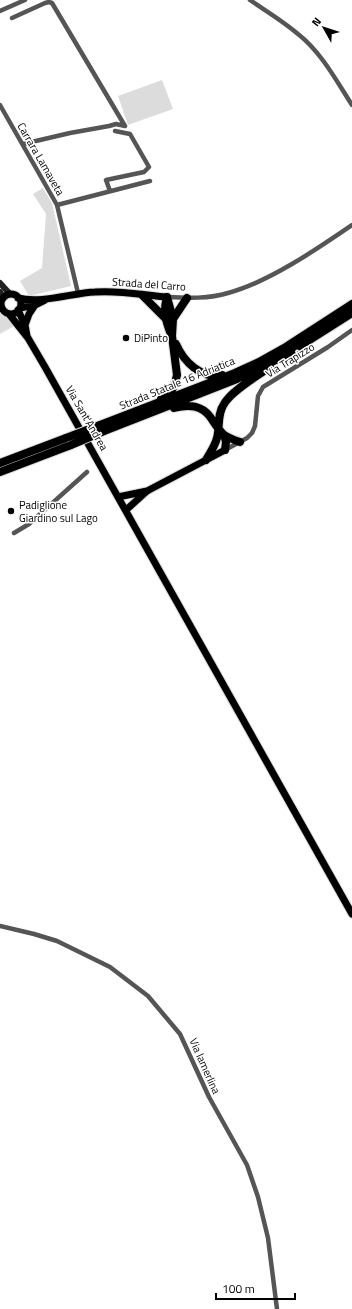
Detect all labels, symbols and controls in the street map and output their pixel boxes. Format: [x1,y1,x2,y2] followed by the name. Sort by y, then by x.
[304,8,344,48] north arrow
[308,14,325,30] text: N
[14,120,69,199] street label: Carrara Lamaveta
[112,273,187,295] street label: Strada del Carro
[134,330,168,346] place label: DiPinto
[121,333,131,343] marker: DiPinto
[262,339,318,381] street label: Via Trapizzo
[117,352,238,414] street label: Strada Statale 16 Adriatica
[62,382,112,454] street label: Via Sant'Andrea
[19,497,98,526] place label: Padiglione Giardino sul Lago
[6,506,16,516] marker: Padiglione Giardino sul Lago
[186,1035,225,1097] street label: Via lamerlina
[216,1275,295,1301] scale bar
[222,1279,255,1298] text: 100 m

